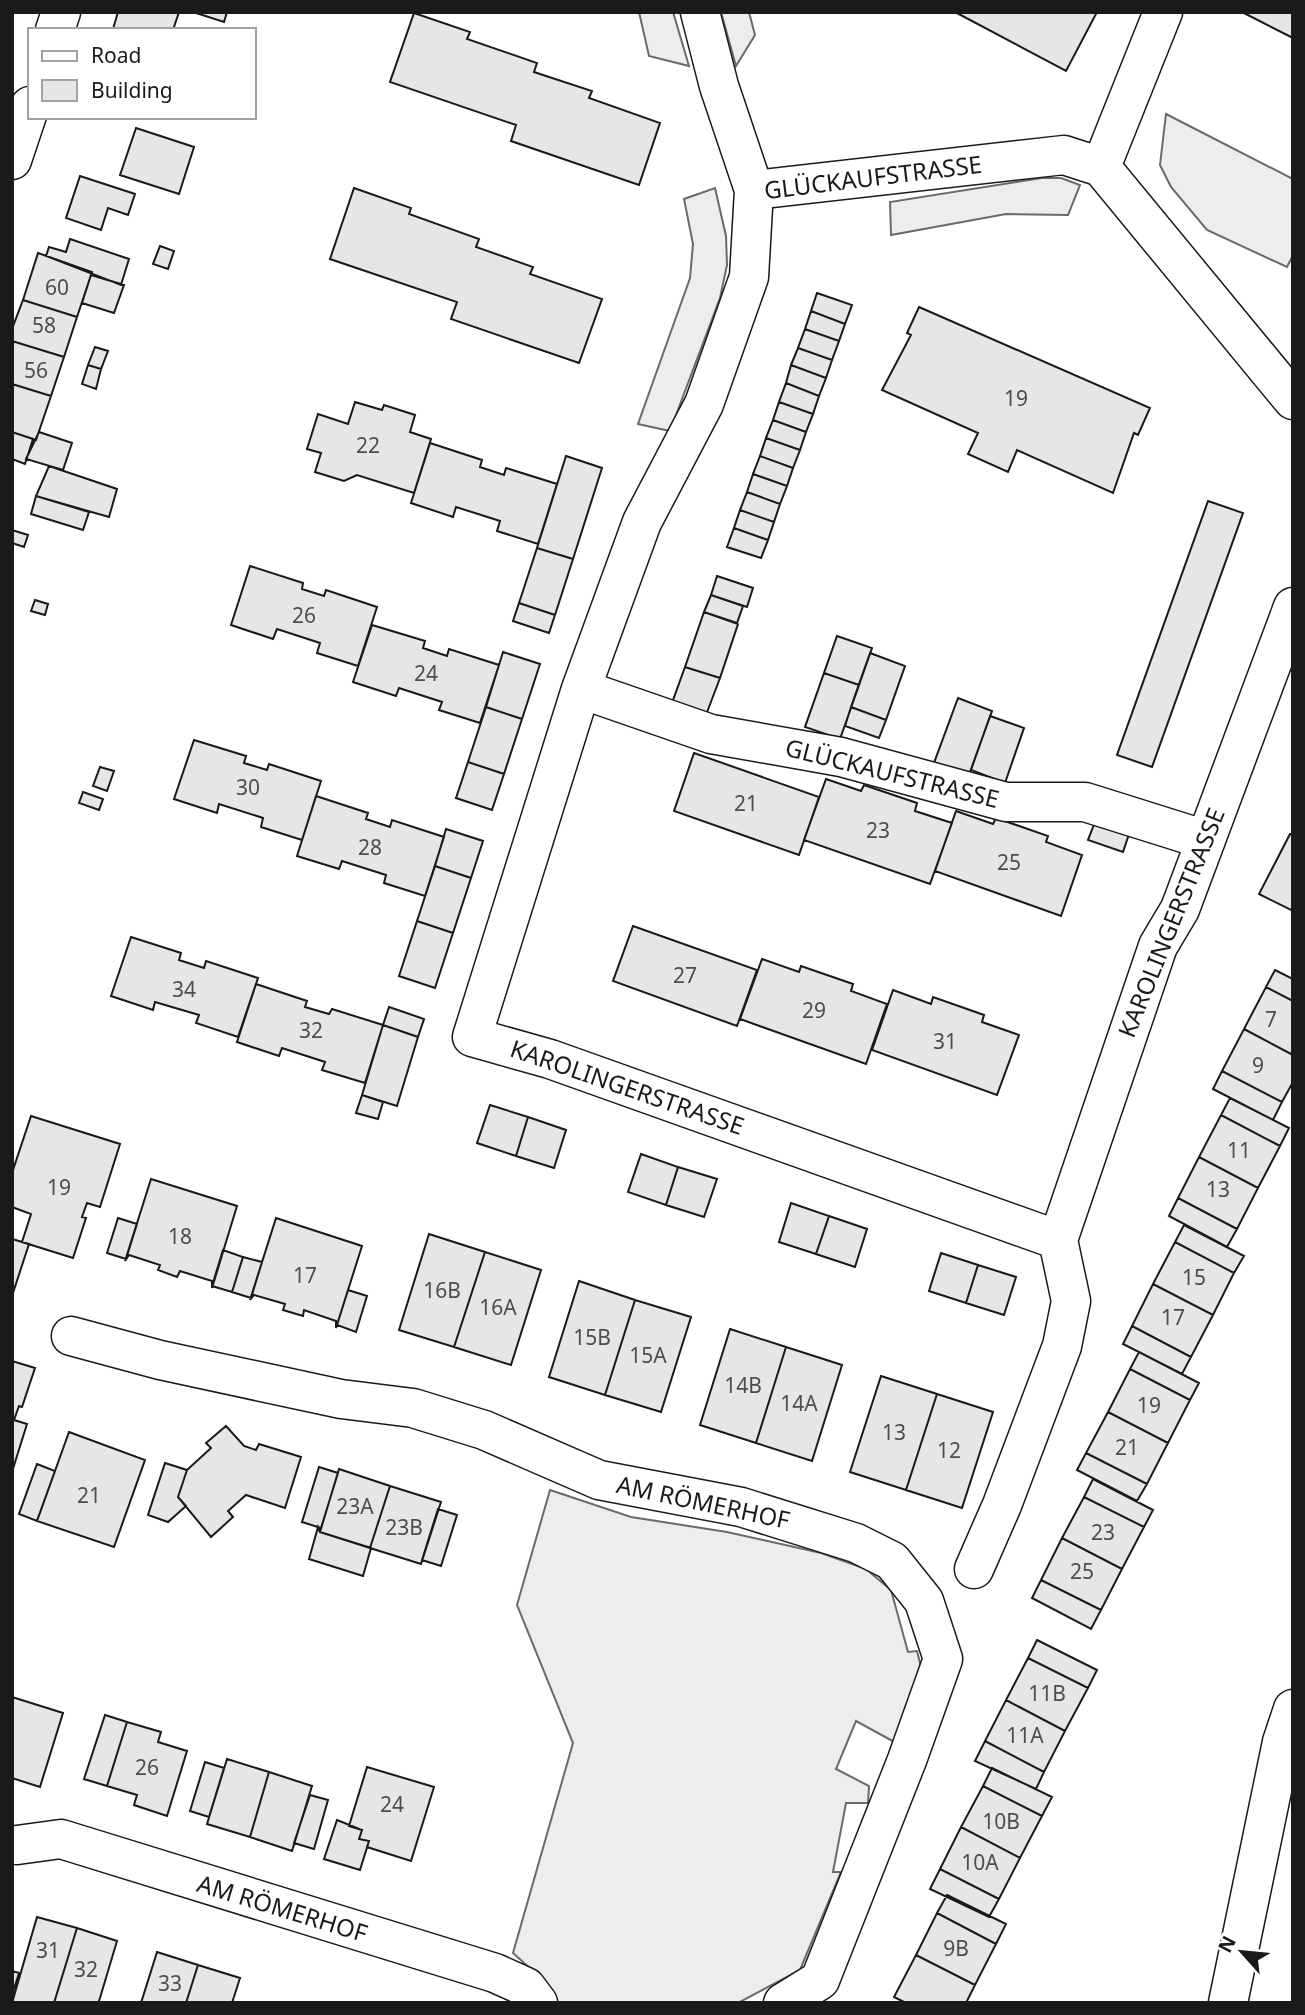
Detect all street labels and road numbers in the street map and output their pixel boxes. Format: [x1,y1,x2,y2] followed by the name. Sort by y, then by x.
[762,147,984,206] street label: GLÜCKAUFSTRASSE
[782,730,1003,815] street label: GLÜCKAUFSTRASSE
[1109,803,1232,1042] street label: KAROLINGERSTRASSE
[506,1031,749,1142] street label: KAROLINGERSTRASSE
[614,1467,793,1536] street label: AM RÖMERHOF
[193,1866,371,1949] street label: AM RÖMERHOF

